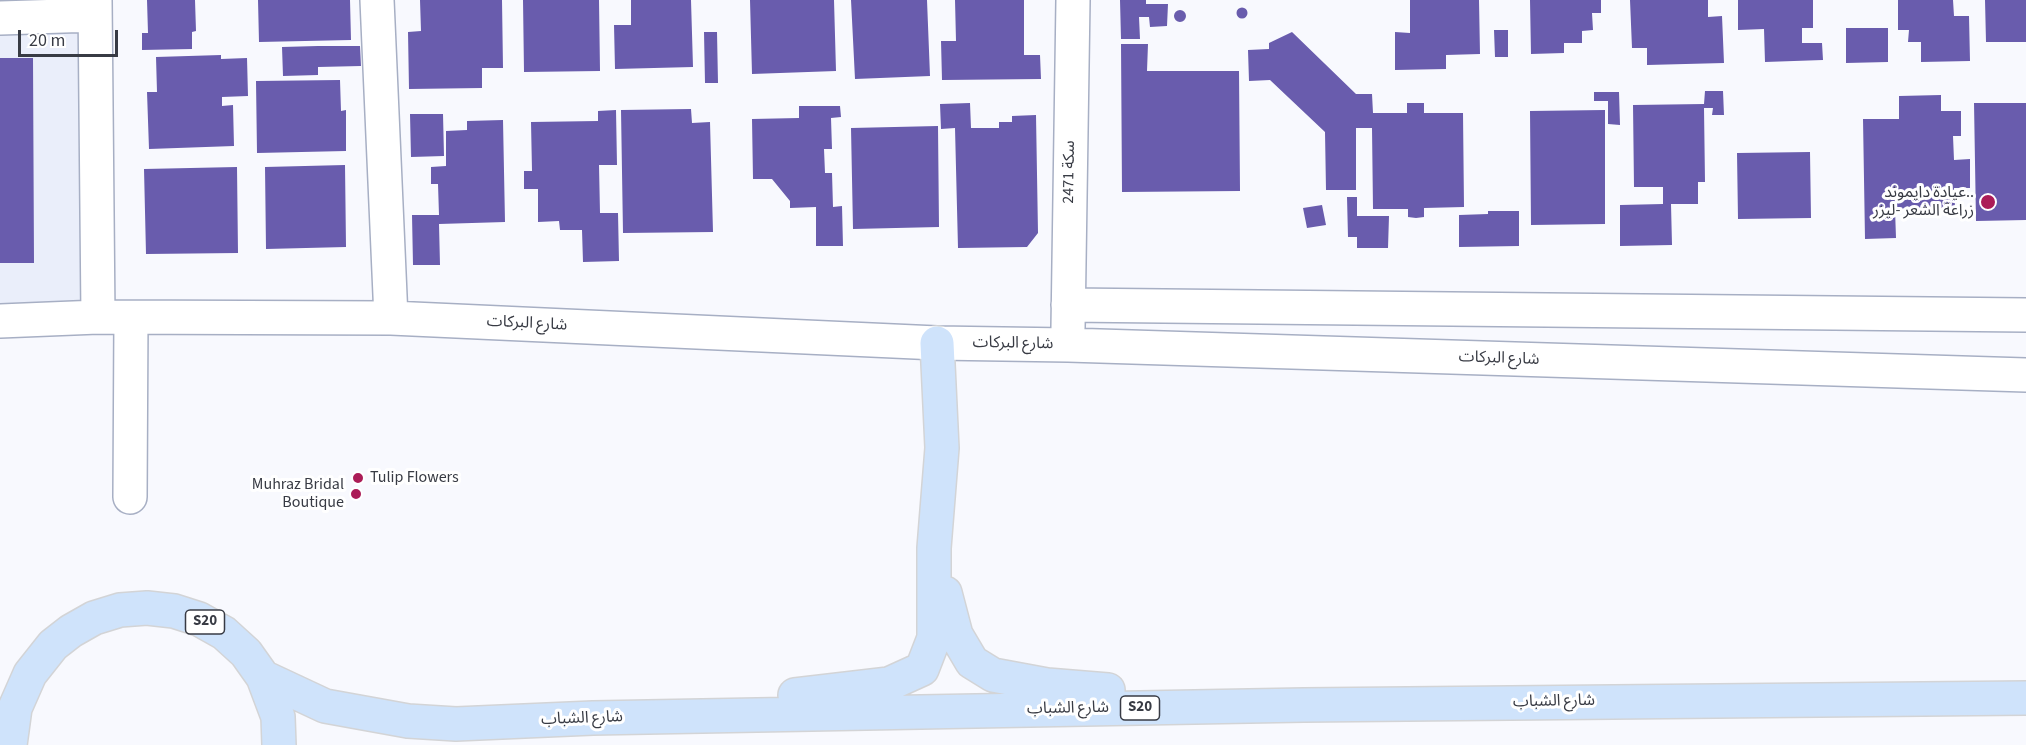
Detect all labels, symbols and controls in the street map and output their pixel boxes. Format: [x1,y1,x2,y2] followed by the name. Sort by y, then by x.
[21,18,122,56] scale bar
[29,28,65,53] text: 20 m
[1060,140,1080,204] street label: سكة 2471
[1873,183,1974,221] place label: عيادة دايموند.. زراعة الشعر -ليزر
[1979,193,1997,211] marker: عيادة دايموند.. زراعة الشعر -ليزر
[486,312,568,336] street label: شارع البركات
[973,334,1053,354] street label: شارع البركات
[1458,348,1540,370] street label: شارع البركات
[370,468,459,488] place label: Tulip Flowers
[351,471,365,485] marker: Tulip Flowers
[252,475,344,513] place label: Muhraz Bridal Boutique
[349,487,363,501] marker: Muhraz Bridal Boutique
[186,610,224,634] road number: S20
[1513,692,1595,712] street label: شارع الشباب
[1120,696,1160,720] road number: S20
[1027,699,1109,719] street label: شارع الشباب
[541,708,623,730] street label: شارع الشباب

